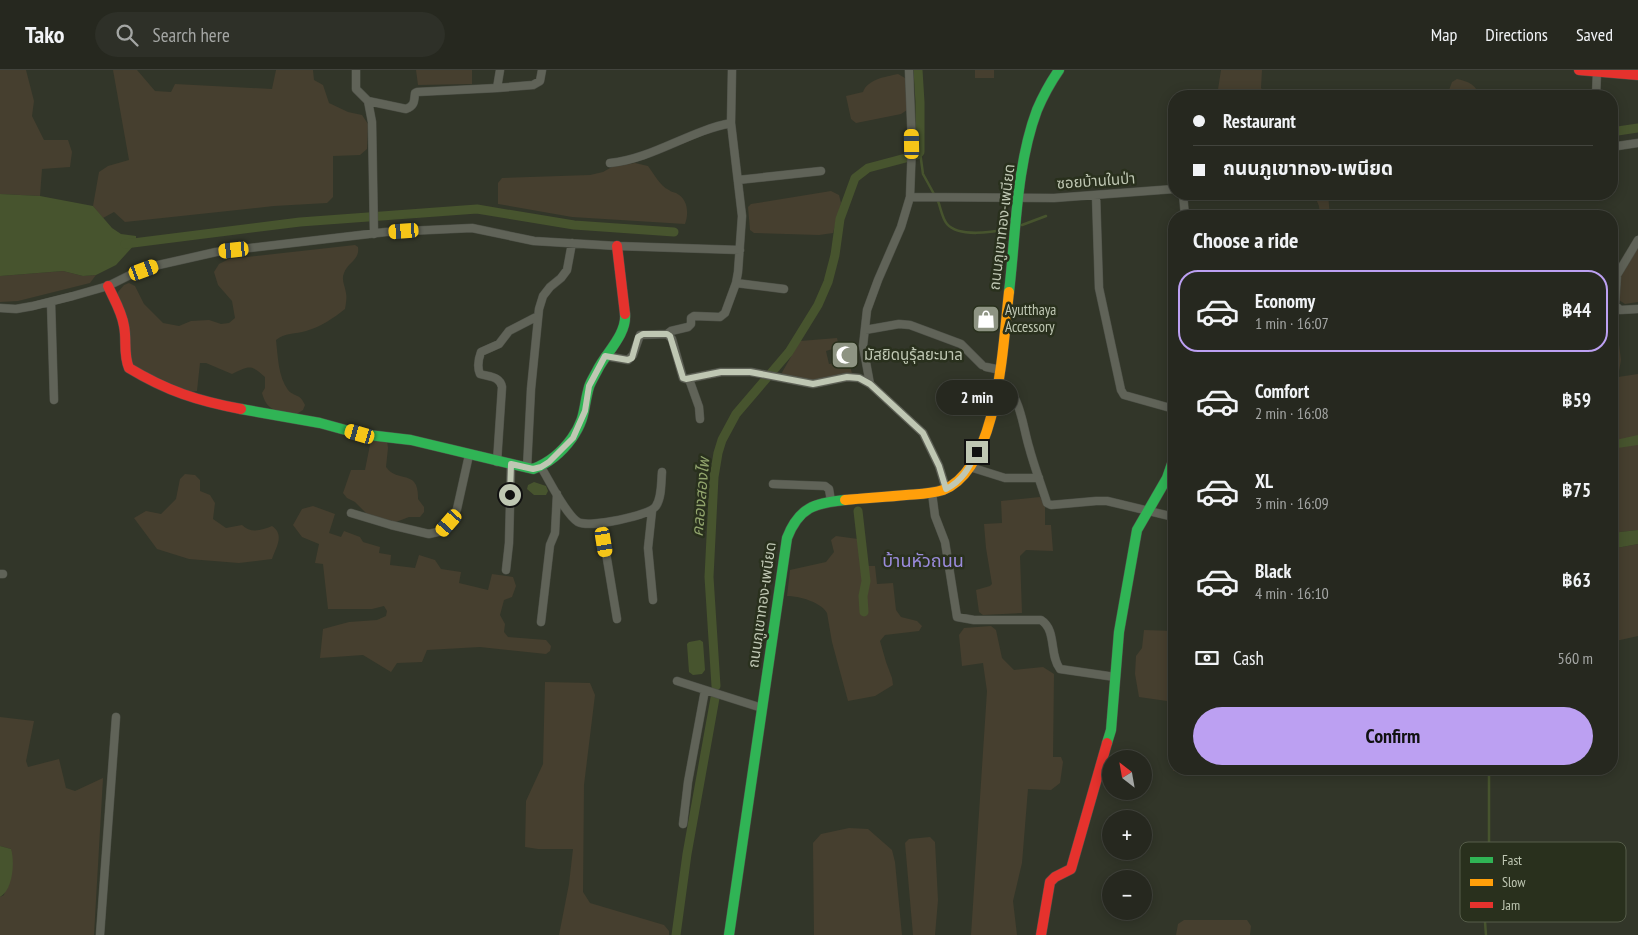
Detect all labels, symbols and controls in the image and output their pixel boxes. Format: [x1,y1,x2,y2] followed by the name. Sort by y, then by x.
[95,12,445,57] search box
[25,19,65,50] text: Tako
[113,21,141,49] icon: search
[153,23,230,47] text: Search here
[1431,23,1457,46] text: Map
[1485,23,1548,46] text: Directions
[1576,23,1613,46] text: Saved
[1223,109,1296,133] text: Restaurant
[904,129,919,159] car
[1223,156,1393,180] text: ถนนภูเขาทอง-เพนียด
[984,163,1019,291] street label: ถนนภูเขาทอง-เพนียด
[1056,168,1136,193] street label: ซอยบ้านในป่า
[388,222,419,240] car
[1193,226,1298,254] text: Choose a ride
[218,241,249,259] car
[127,258,160,282] car
[1195,289,1240,334] icon: car
[1255,289,1315,313] text: Economy
[1562,298,1591,322] text: ฿44
[1005,300,1056,336] place label: Ayutthaya Accessory
[971,304,1001,334] shop icon: Ayutthaya Accessory
[1255,313,1329,333] text: 1 min · 16:07
[830,340,860,370] mosque icon: มัสยิดนูรุ้ลยะมาล
[864,345,963,364] place label: มัสยิดนูรุ้ลยะมาล
[1195,379,1240,424] icon: car
[1255,379,1309,403] text: Comfort
[936,380,1018,414] callout: 2 min
[961,387,993,407] text: 2 min
[1562,388,1591,412] text: ฿59
[1255,403,1329,423] text: 2 min · 16:08
[343,423,376,445] car
[966,441,988,463] route end
[687,455,714,537] water label: คลองสองไพ
[1195,469,1240,514] icon: car
[1255,469,1273,493] text: XL
[1562,478,1591,502] text: ฿75
[499,484,521,506] route start
[1255,493,1329,513] text: 3 min · 16:09
[433,507,464,539] car
[594,526,613,558] car
[743,541,780,669] street label: ถนนภูเขาทอง-เพนียด
[882,549,964,572] district label: บ้านหัวถนน
[1195,559,1240,604] icon: car
[1255,559,1291,583] text: Black
[1562,568,1591,592] text: ฿63
[1255,583,1329,603] text: 4 min · 16:10
[1193,644,1221,672] icon: cash
[1233,646,1264,670] text: Cash
[1558,648,1593,668] text: 560 m
[1193,707,1593,765] button: Confirm
[1102,750,1152,800] north arrow
[1102,750,1152,920] map controls
[1102,810,1152,860] button: +
[1460,842,1626,922] legend
[1502,851,1522,869] text: Fast
[1102,870,1152,920] button: −
[1502,873,1526,891] text: Slow
[1501,896,1520,914] text: Jam

